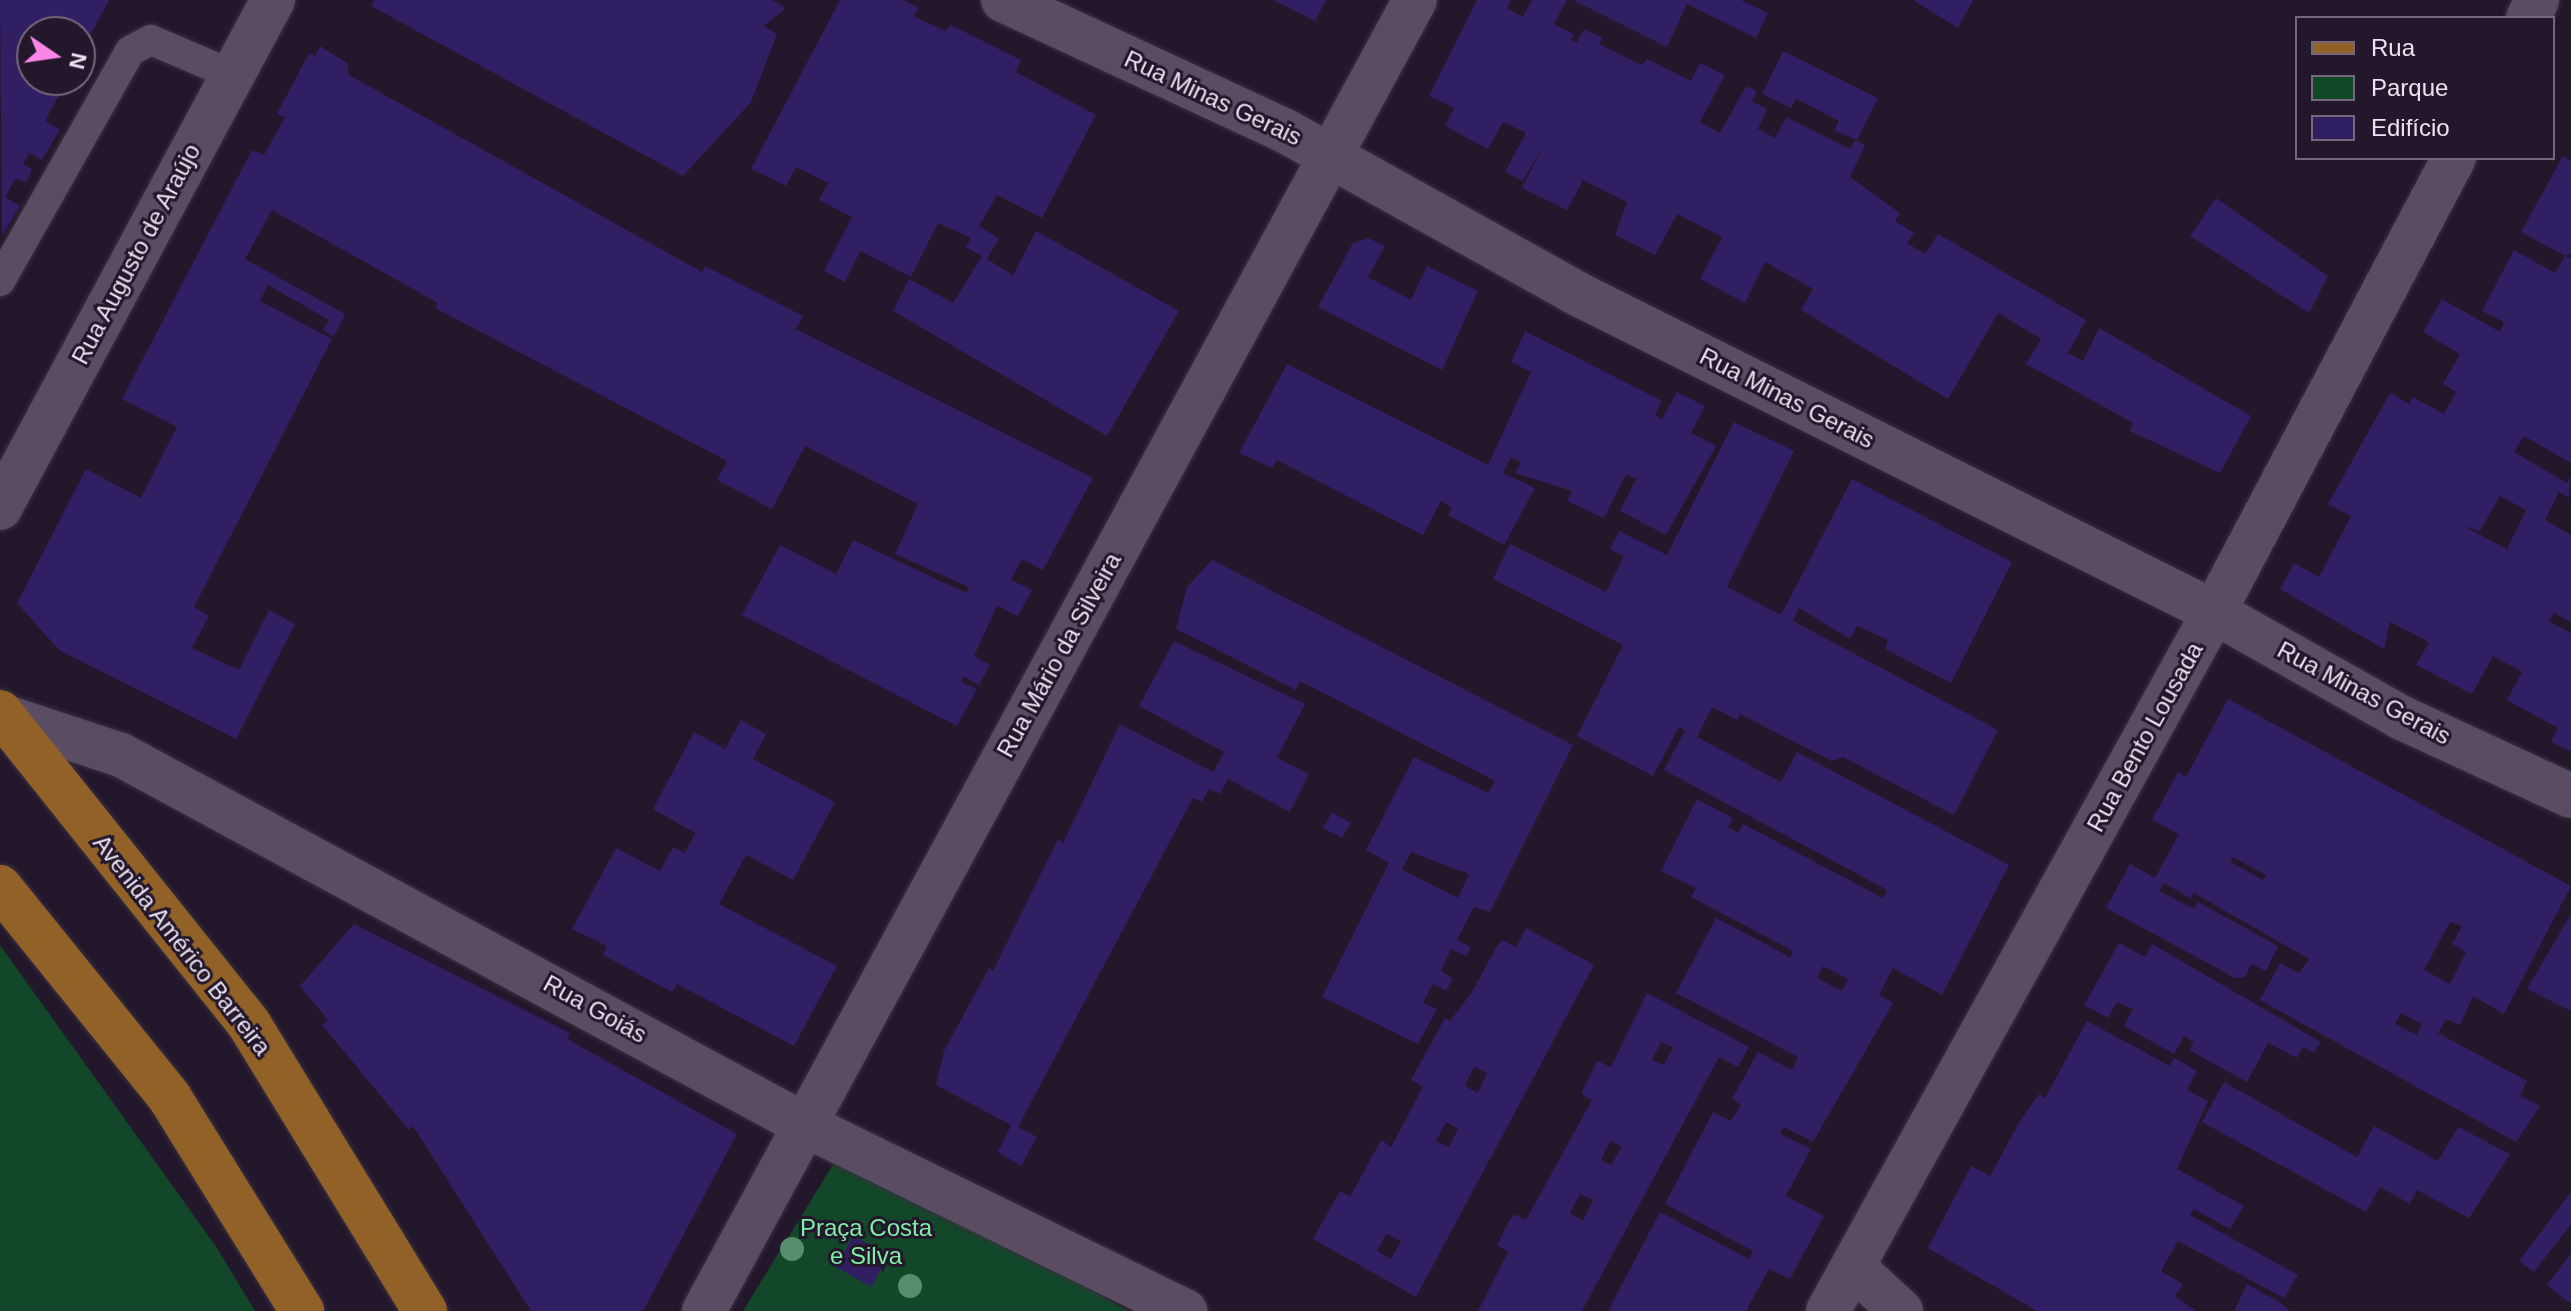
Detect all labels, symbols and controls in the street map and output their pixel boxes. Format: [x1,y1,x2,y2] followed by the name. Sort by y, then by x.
[16,16,96,96] north arrow
[2295,16,2555,160] legend
[2371,34,2415,61] text: Rua
[1120,44,1306,152] street label: Rua Minas Gerais
[64,51,92,72] text: N
[2371,74,2448,101] text: Parque
[2371,114,2450,141] text: Edifício
[65,138,207,370] street label: Rua Augusto de Araújo
[1695,342,1879,454] street label: Rua Minas Gerais
[991,548,1127,762] street label: Rua Mário da Silveira
[2272,635,2456,751] street label: Rua Minas Gerais
[2081,637,2209,837] street label: Rua Bento Lousada
[87,829,277,1061] street label: Avenida Américo Barreira
[538,969,652,1049] street label: Rua Goiás
[800,1214,932,1270] park label: Praça Costa e Silva

